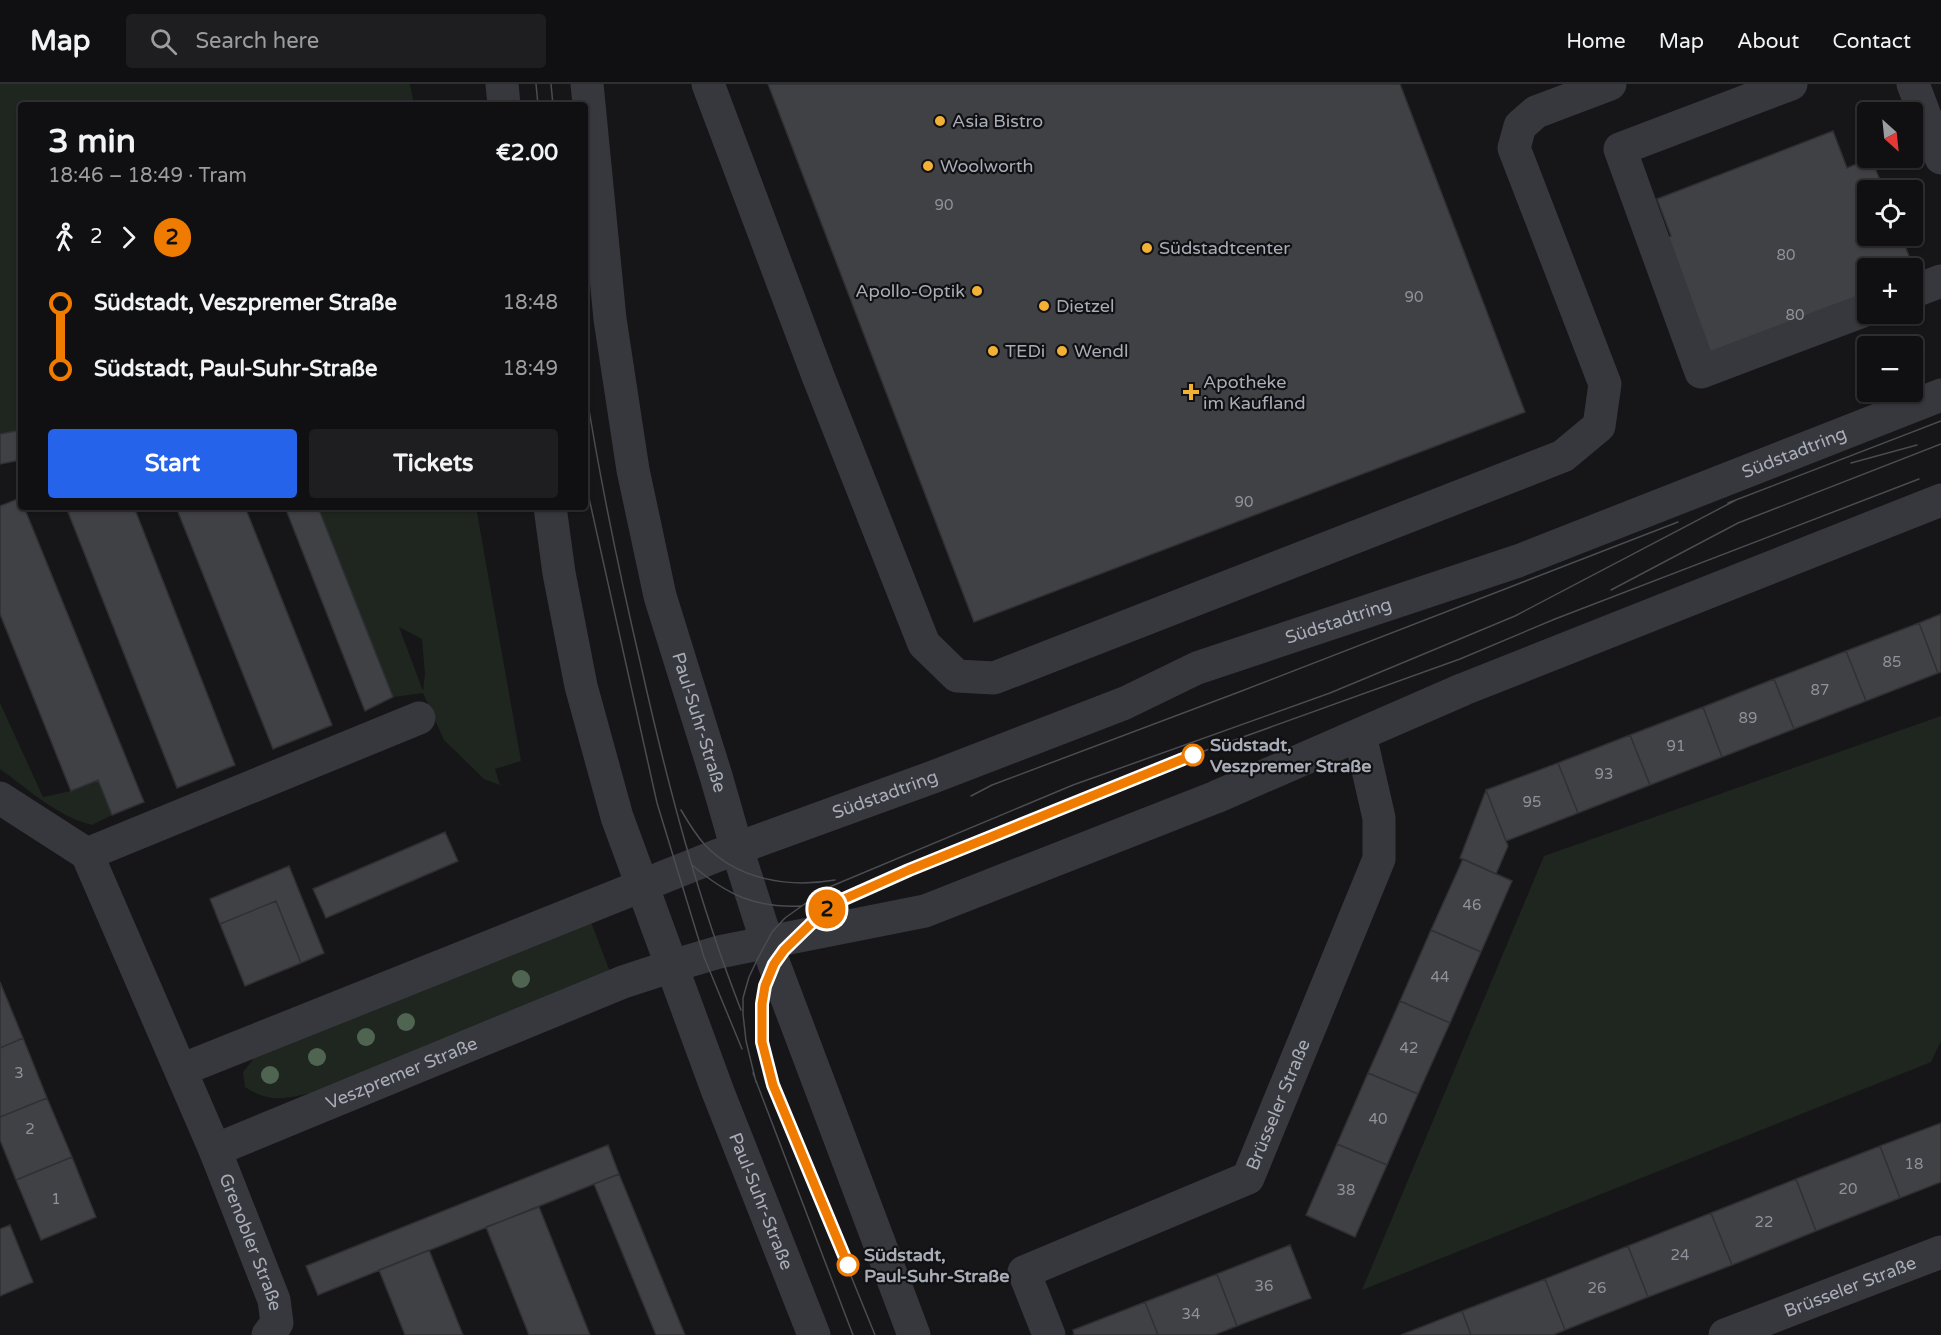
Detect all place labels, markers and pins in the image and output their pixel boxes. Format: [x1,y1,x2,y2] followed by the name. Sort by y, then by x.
[952,110,1043,132] place label: Asia Bistro
[933,114,947,128] marker: Asia Bistro
[940,155,1034,177] place label: Woolworth
[921,159,935,173] marker: Woolworth
[1159,237,1290,259] place label: Südstadtcenter
[1140,241,1154,255] marker: Südstadtcenter
[855,280,965,302] place label: Apollo-Optik
[970,284,984,298] marker: Apollo-Optik
[1056,295,1115,317] place label: Dietzel
[1037,299,1051,313] marker: Dietzel
[1005,340,1045,362] place label: TEDi
[1074,340,1128,362] place label: Wendl
[986,344,1000,358] marker: TEDi
[1055,344,1069,358] marker: Wendl
[1203,371,1306,414] place label: Apotheke im Kaufland
[1184,385,1198,399] marker: Apotheke im Kaufland
[1210,734,1371,777] place label: Südstadt, Veszpremer Straße
[1182,744,1204,766] marker: Südstadt, Veszpremer Straße
[864,1244,1010,1287] place label: Südstadt, Paul-Suhr-Straße
[837,1254,859,1276] marker: Südstadt, Paul-Suhr-Straße

